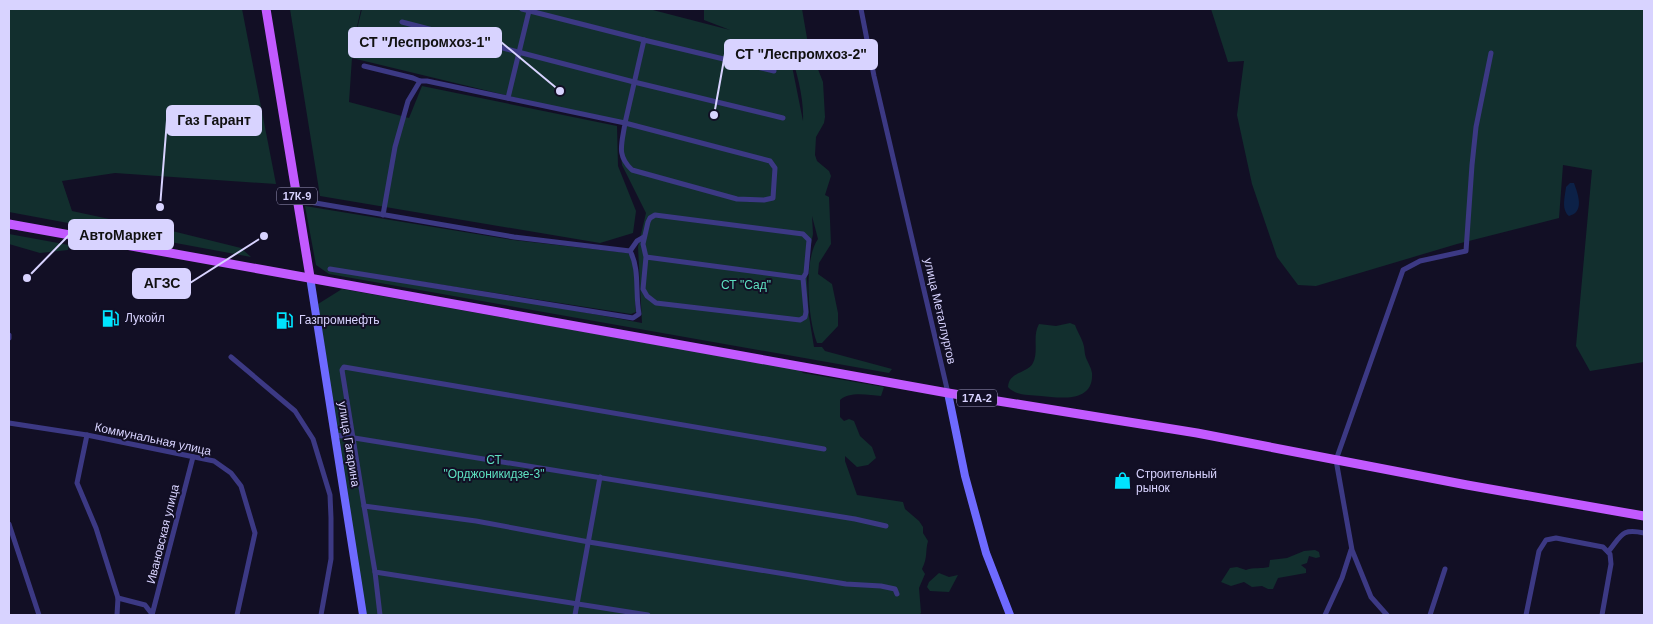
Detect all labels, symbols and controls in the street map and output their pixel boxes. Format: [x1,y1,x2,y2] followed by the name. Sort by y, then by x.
[349,28,501,57] callout: СТ "Леспромхоз-1"
[359,34,491,50] text: СТ "Леспромхоз-1"
[725,40,877,69] callout: СТ "Леспромхоз-2"
[735,46,867,62] text: СТ "Леспромхоз-2"
[167,106,261,135] callout: Газ Гарант
[177,112,251,128] text: Газ Гарант
[277,188,317,205] road number: 17К-9
[69,220,173,249] callout: АвтоМаркет
[79,227,163,243] text: АвтоМаркет
[921,257,959,365] street label: улица Металлургов
[133,269,190,298] callout: АГЗС
[144,275,180,291] text: АГЗС
[721,278,771,292] park label: СТ "Сад"
[101,308,121,328] fuel station icon: Лукойл
[275,310,295,330] fuel station icon: Газпромнефть
[125,311,165,325] place label: Лукойл
[299,313,380,327] place label: Газпромнефть
[957,389,997,406] road number: 17А-2
[335,400,363,488] street label: улица Гагарина
[93,420,213,458] street label: Коммунальная улица
[444,453,544,481] park label: СТ "Орджоникидзе-3"
[1136,467,1217,495] place label: Строительный рынок
[1112,471,1132,491] shop icon: Строительный рынок
[144,482,182,585] street label: Ивановская улица

